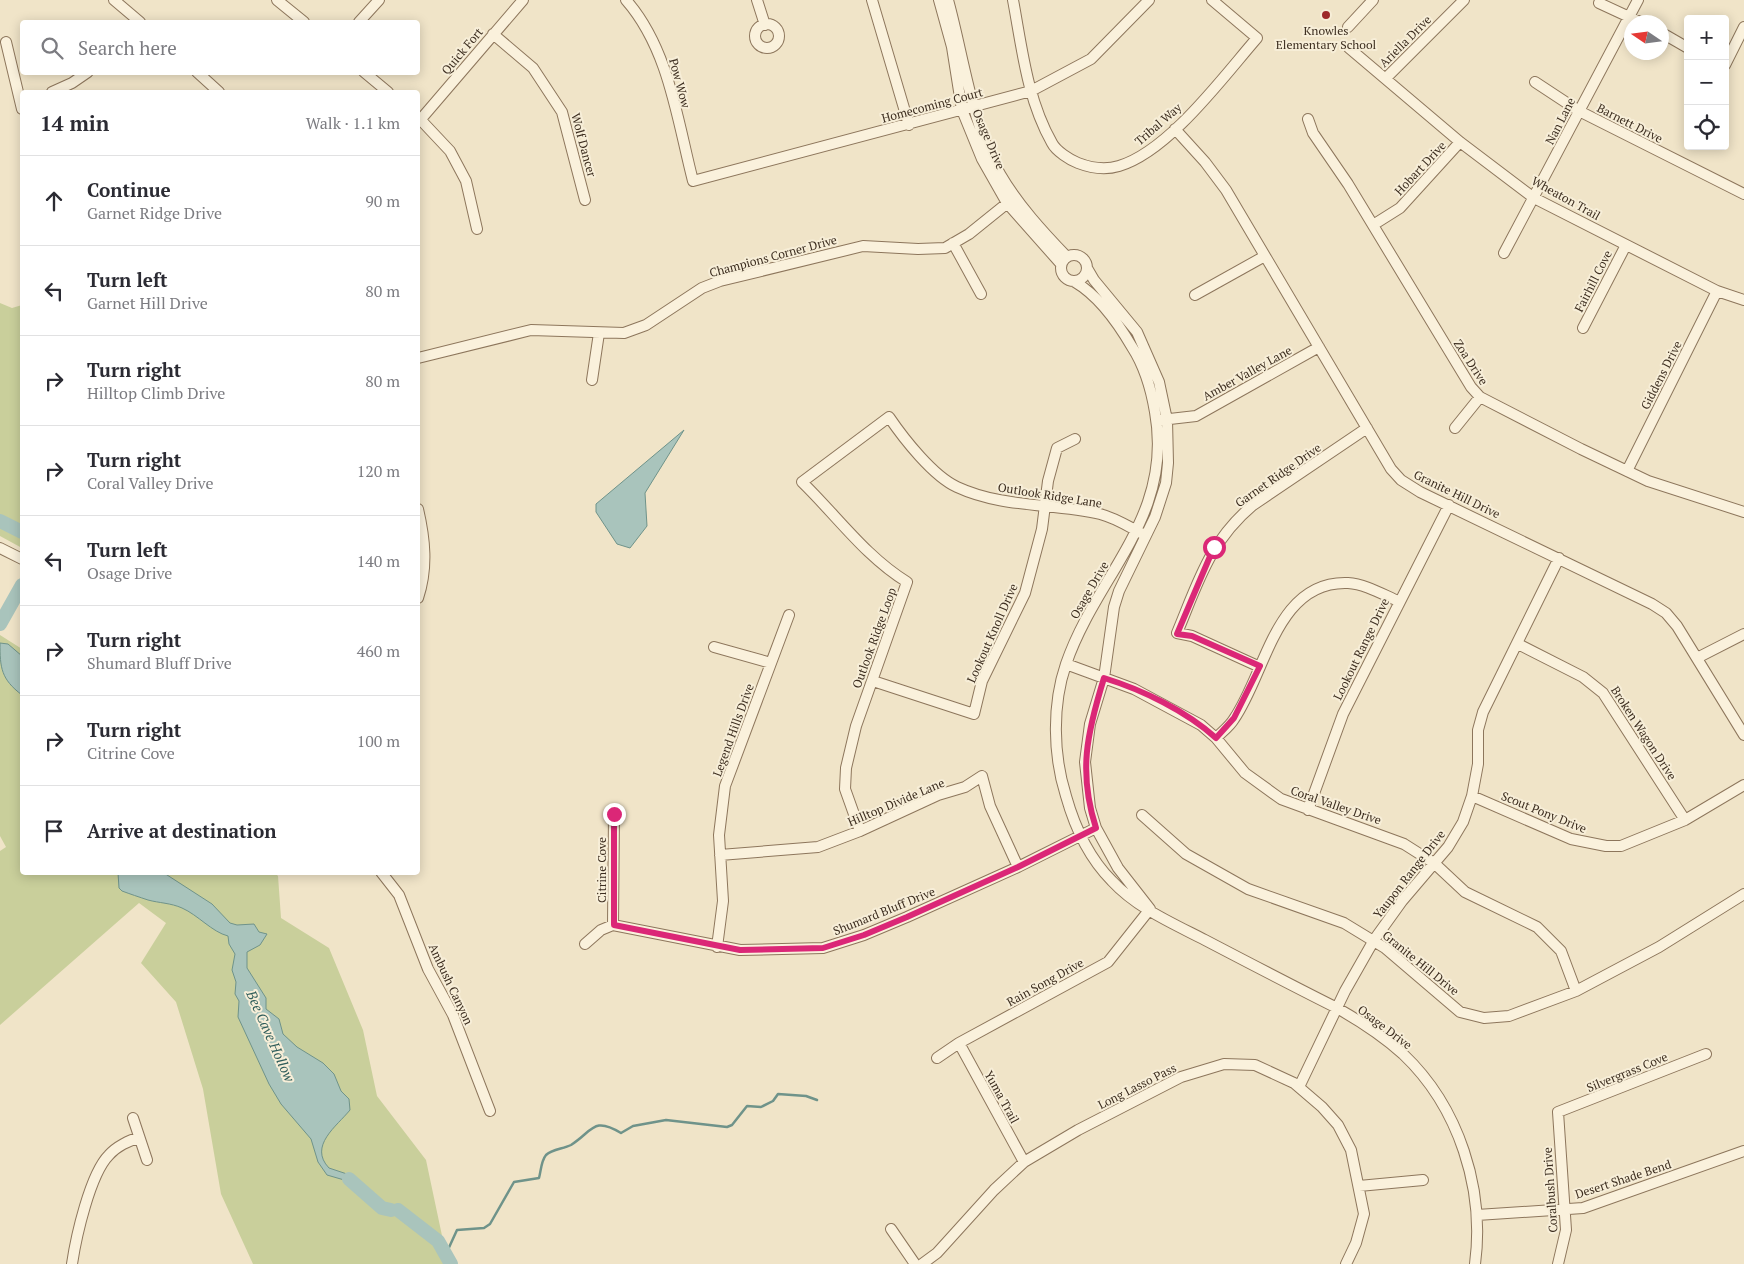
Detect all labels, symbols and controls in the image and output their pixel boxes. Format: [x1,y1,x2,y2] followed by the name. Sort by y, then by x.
[1320,9,1332,21] marker: Knowles Elementary School
[1376,12,1434,70] street label: Ariella Drive
[1624,15,1669,60] north arrow
[1684,15,1729,150] map controls
[1684,15,1729,60] button: +
[20,20,420,75] search box
[1276,23,1377,52] place label: Knowles Elementary School
[438,24,486,77] street label: Quick Fort
[38,34,66,62] icon: search
[78,35,177,60] text: Search here
[666,57,694,110] street label: Pow Wow
[1684,60,1729,105] button: −
[880,84,985,126] street label: Homecoming Court
[1542,95,1578,147] street label: Nan Lane
[1132,99,1185,148] street label: Tribal Way
[1595,100,1665,146] street label: Barnett Drive
[1684,105,1729,150] button: locate
[970,107,1008,171] street label: Osage Drive
[40,109,109,137] text: 14 min
[568,111,600,179] street label: Wolf Dancer
[306,112,400,134] text: Walk · 1.1 km
[1391,138,1449,198] street label: Hobart Drive
[1529,173,1603,223] street label: Wheaton Trail
[87,177,171,202] text: Continue
[40,187,68,215] icon: ahead
[365,190,400,212] text: 90 m
[87,202,222,224] text: Garnet Ridge Drive
[708,232,838,280] street label: Champions Corner Drive
[1571,248,1615,314] street label: Fairhill Cove
[87,267,168,292] text: Turn left
[40,277,68,305] icon: left
[365,280,400,302] text: 80 m
[87,292,208,314] text: Garnet Hill Drive
[1451,336,1491,388] street label: Zoa Drive
[1637,338,1685,412] street label: Giddens Drive
[1200,342,1294,404] street label: Amber Valley Lane
[87,357,181,382] text: Turn right
[40,367,68,395] icon: right
[365,370,400,392] text: 80 m
[87,382,225,404] text: Hilltop Climb Drive
[1232,440,1324,510] street label: Garnet Ridge Drive
[87,447,181,472] text: Turn right
[40,457,68,485] icon: right
[357,460,400,482] text: 120 m
[1411,467,1503,521] street label: Granite Hill Drive
[87,472,213,494] text: Coral Valley Drive
[997,479,1103,511] street label: Outlook Ridge Lane
[1203,536,1226,559] route start
[87,537,168,562] text: Turn left
[40,547,68,575] icon: left
[357,550,400,572] text: 140 m
[1066,559,1112,621] street label: Osage Drive
[87,562,172,584] text: Osage Drive
[963,581,1021,685] street label: Lookout Knoll Drive
[849,585,899,690] street label: Outlook Ridge Loop
[1330,596,1392,702] street label: Lookout Range Drive
[87,627,181,652] text: Turn right
[40,637,68,665] icon: right
[357,640,400,662] text: 460 m
[87,652,232,674] text: Shumard Bluff Drive
[709,681,757,779] street label: Legend Hills Drive
[1608,683,1680,783] street label: Broken Wagon Drive
[87,717,181,742] text: Turn right
[40,727,68,755] icon: right
[357,730,400,752] text: 100 m
[87,742,175,764] text: Citrine Cove
[845,775,947,829] street label: Hilltop Divide Lane
[1289,782,1383,828] street label: Coral Valley Drive
[1499,788,1589,836] street label: Scout Pony Drive
[603,803,626,826] route end
[40,817,68,845] icon: arrive
[87,818,276,843] text: Arrive at destination
[1370,827,1448,921] street label: Yaupon Range Drive
[594,837,609,903] street label: Citrine Cove
[831,884,937,938] street label: Shumard Bluff Drive
[1380,928,1462,998] street label: Granite Hill Drive
[426,941,476,1027] street label: Ambush Canyon
[1004,955,1086,1009] street label: Rain Song Drive
[242,986,300,1085] water label: Bee Cave Hollow
[1355,1002,1415,1052] street label: Osage Drive
[1584,1049,1670,1095] street label: Silvergrass Cove
[1095,1060,1179,1112] street label: Long Lasso Pass
[981,1068,1023,1126] street label: Yuma Trail
[1540,1147,1560,1233] street label: Coralbush Drive
[1573,1156,1673,1202] street label: Desert Shade Bend

